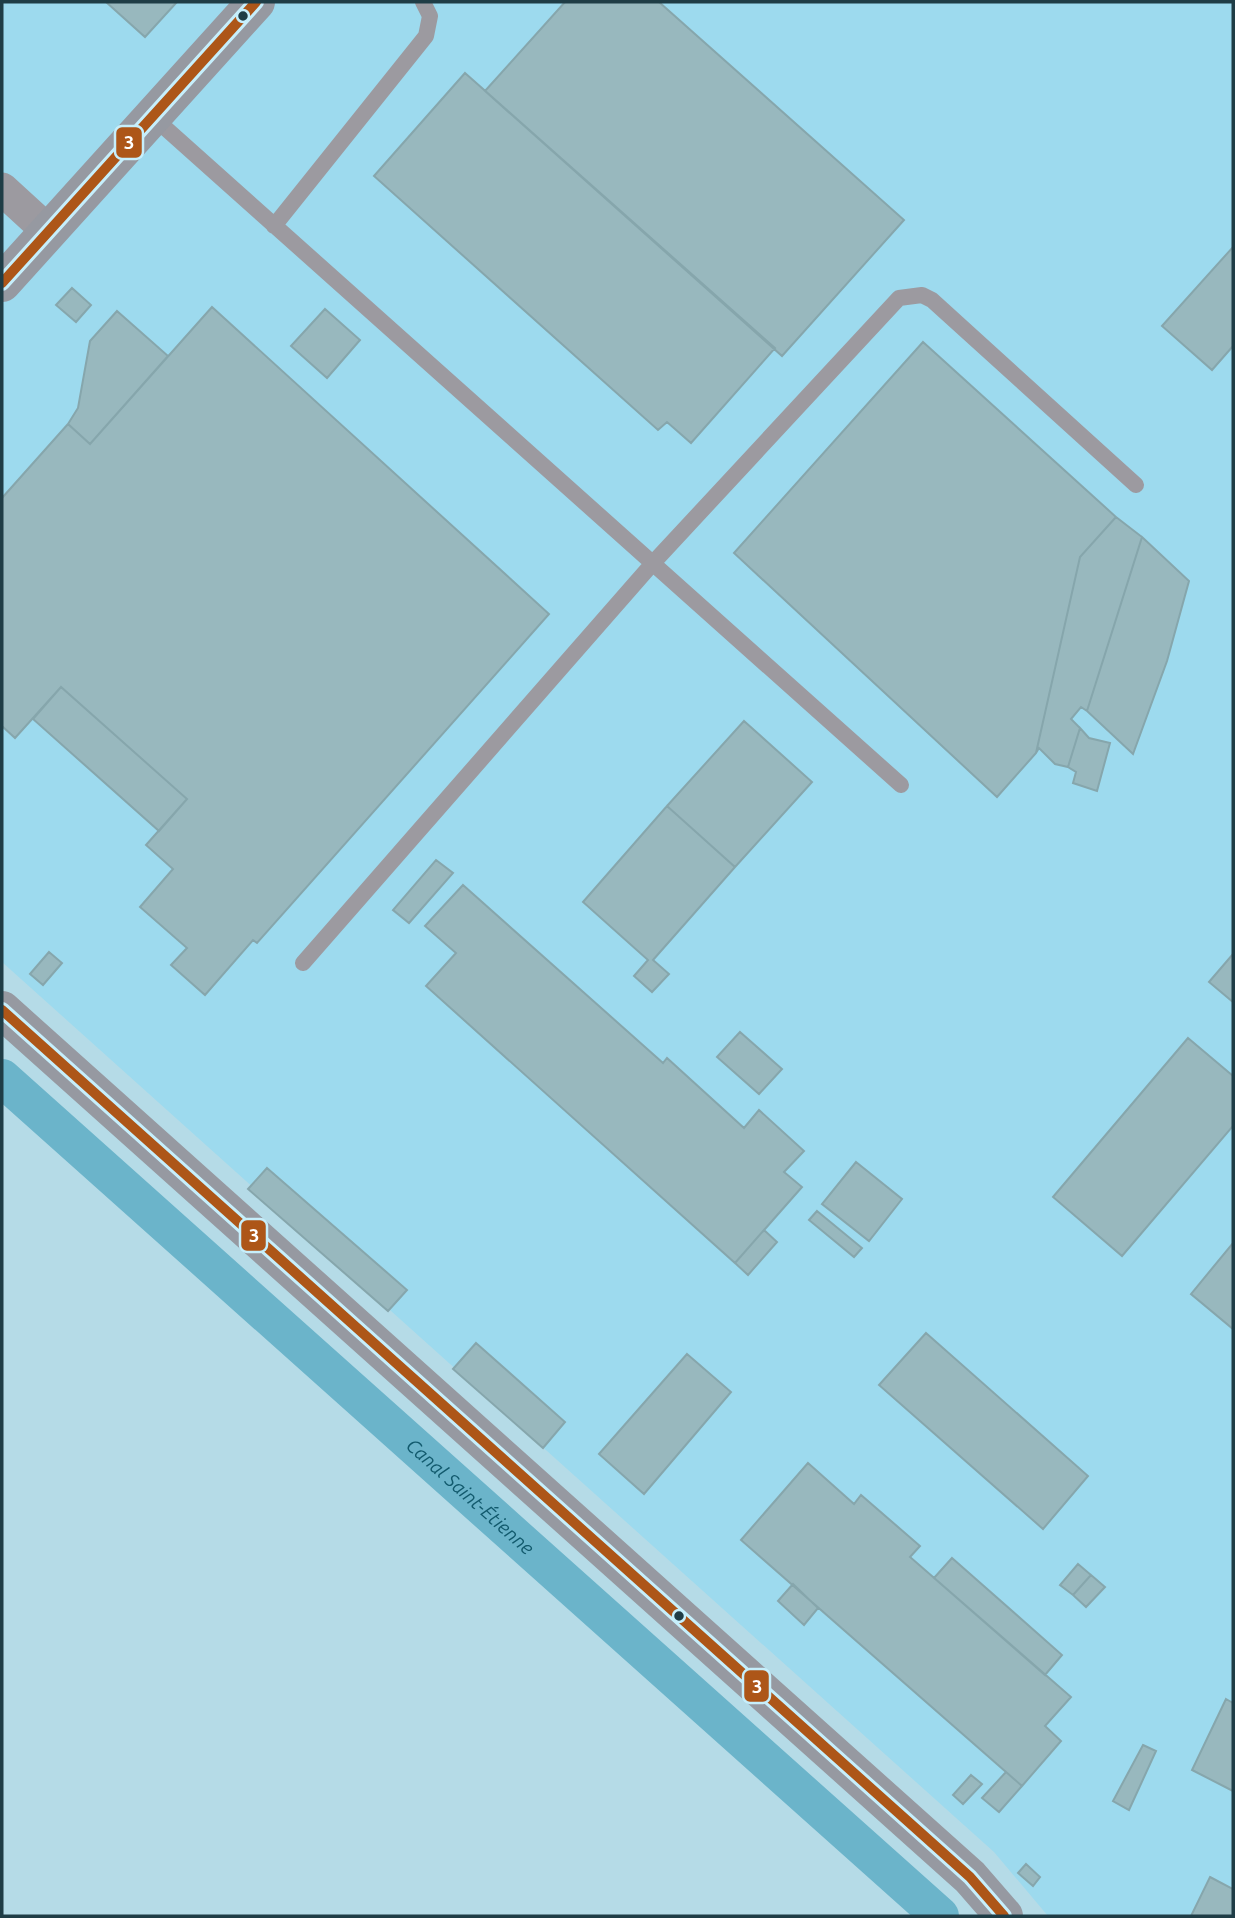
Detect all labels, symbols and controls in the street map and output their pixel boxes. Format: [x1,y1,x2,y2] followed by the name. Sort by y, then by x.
[236,9,250,23] unlabelled marker
[115,126,143,159] line badge: 3
[124,131,134,153] text: 3
[240,1219,267,1252] line badge: 3
[249,1224,259,1246] text: 3
[402,1434,539,1559] water label: Canal Saint-Étienne
[672,1609,686,1623] unlabelled marker
[743,1669,770,1703] line badge: 3
[752,1675,762,1697] text: 3

